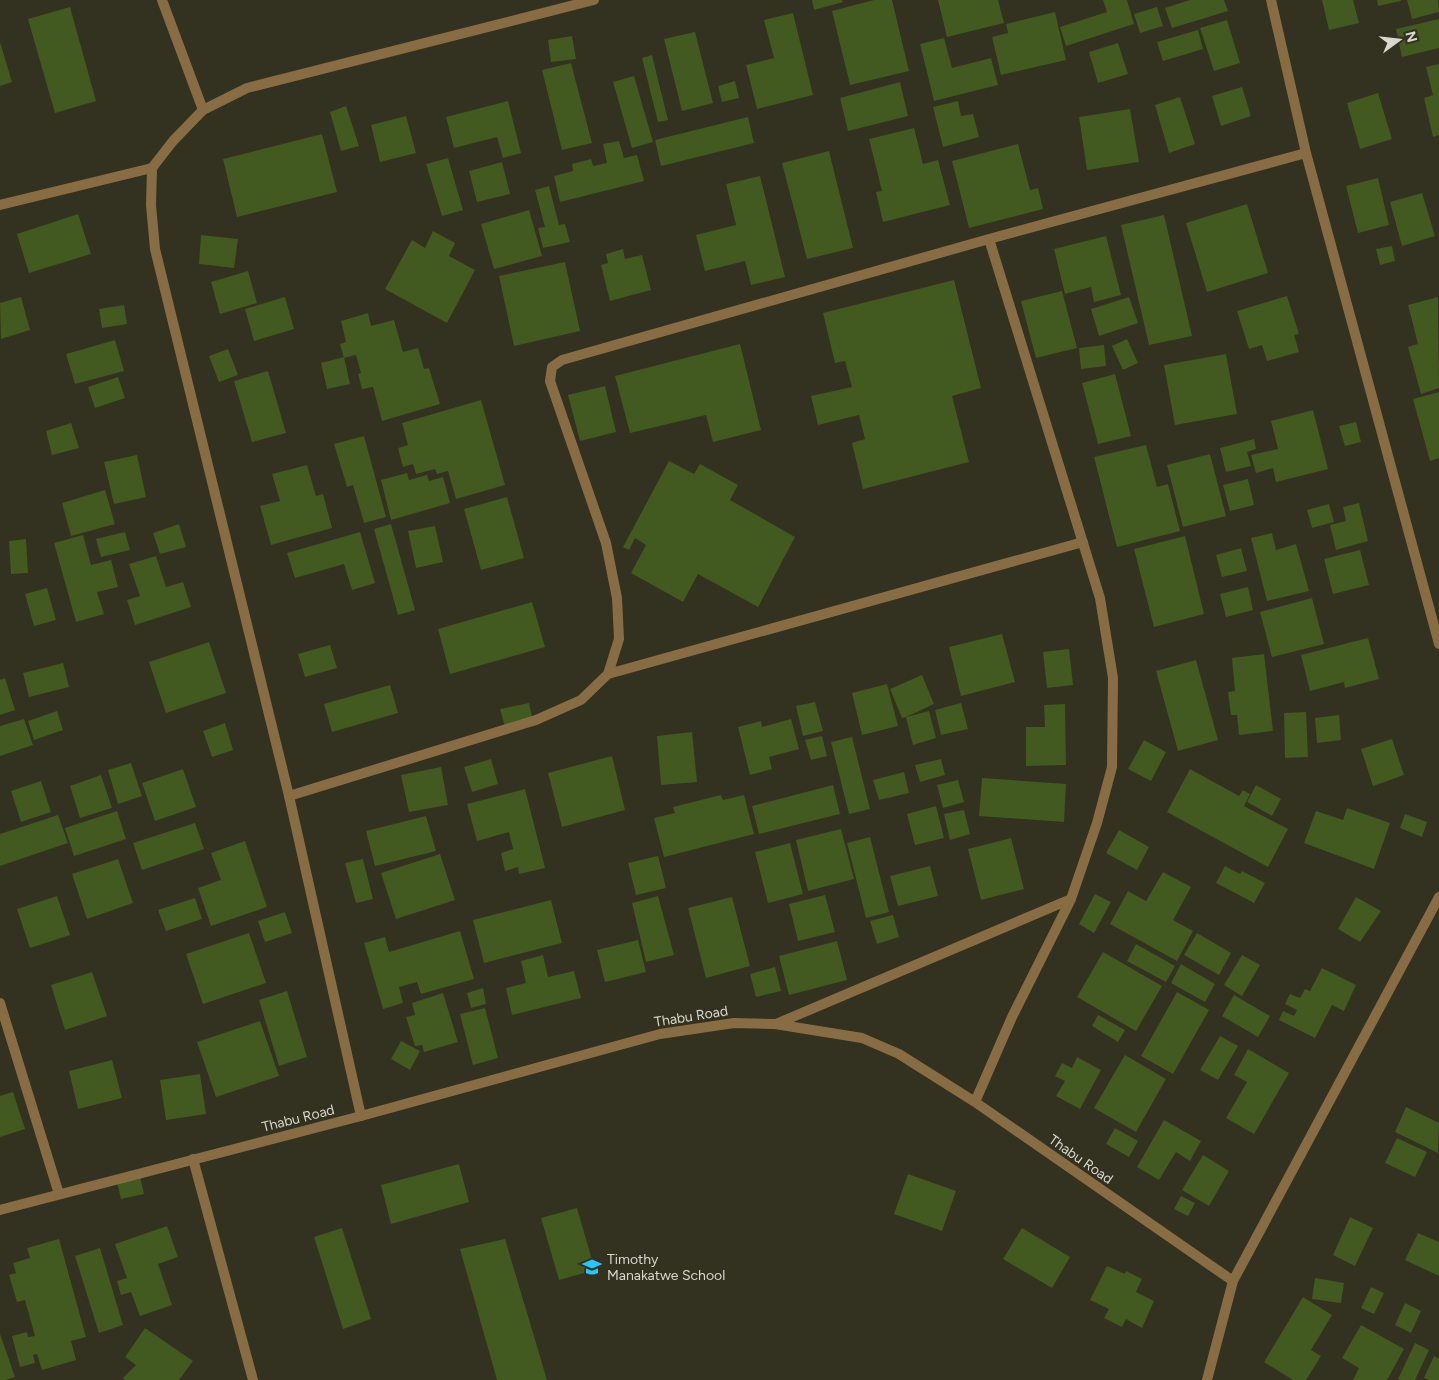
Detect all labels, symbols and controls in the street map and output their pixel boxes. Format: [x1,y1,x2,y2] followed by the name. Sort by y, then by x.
[1374,15,1424,65] north arrow
[1401,29,1421,44] text: N
[653,1002,729,1031] street label: Thabu Road
[260,1101,336,1136] street label: Thabu Road
[1045,1131,1116,1188] street label: Thabu Road
[607,1251,725,1284] place label: Timothy Manakatwe School
[581,1256,603,1278] school or university icon: Timothy Manakatwe School

